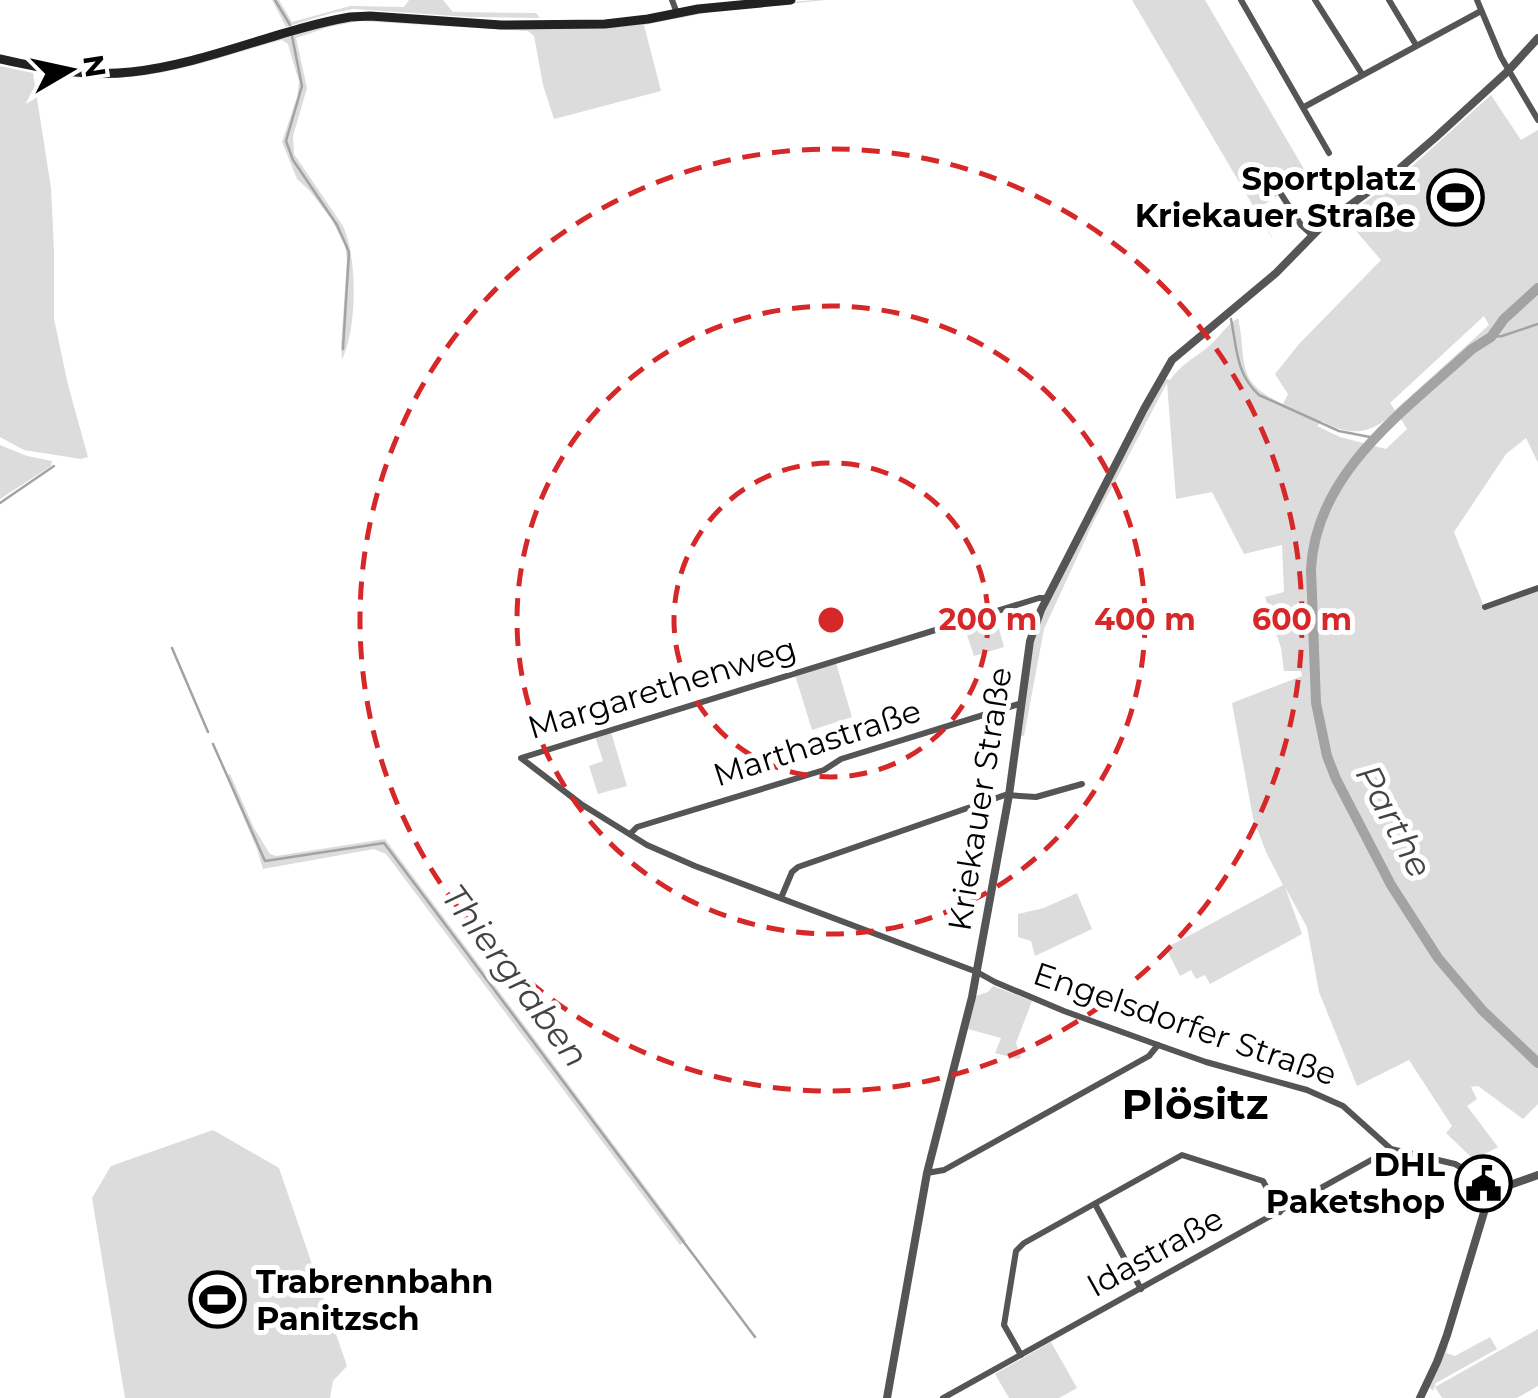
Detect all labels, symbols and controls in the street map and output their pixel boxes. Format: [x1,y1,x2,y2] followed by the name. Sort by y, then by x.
[20,20,120,120] north arrow
[76,52,113,80] text: N
[1135,159,1416,235] place label: Sportplatz Kriekauer Straße
[1425,167,1485,227] sports icon: Sportplatz Kriekauer Straße
[939,601,1037,638] text: 200 m
[1094,601,1196,638] text: 400 m
[1252,601,1352,638] text: 600 m
[813,602,849,638] centre of rings
[523,628,801,747] street label: Margarethenweg
[939,664,1020,934] street label: Kriekauer Straße
[708,691,926,794] street label: Marthastraße
[1347,757,1442,885] water label: Parthe
[433,876,598,1076] water label: Thiergraben
[1028,953,1342,1094] street label: Engelsdorfer Straße
[1122,1078,1268,1130] district label: Plösitz
[1266,1145,1446,1221] place label: DHL Paketshop
[1454,1153,1514,1213] public building icon: DHL Paketshop
[1080,1198,1230,1305] street label: Idastraße
[256,1262,493,1338] place label: Trabrennbahn Panitzsch
[187,1270,247,1330] sports icon: Trabrennbahn Panitzsch

